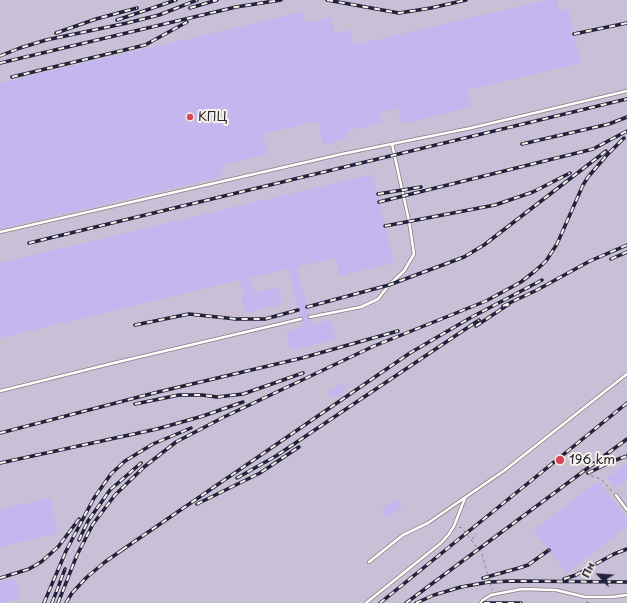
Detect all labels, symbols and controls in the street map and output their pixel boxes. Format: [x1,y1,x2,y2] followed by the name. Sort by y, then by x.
[198,109,227,125] place label: КПЦ
[185,112,195,122] marker: КПЦ
[569,452,615,468] place label: 196 km
[554,454,566,466] marker: 196 km
[579,555,619,595] north arrow
[577,559,599,581] text: Пн

